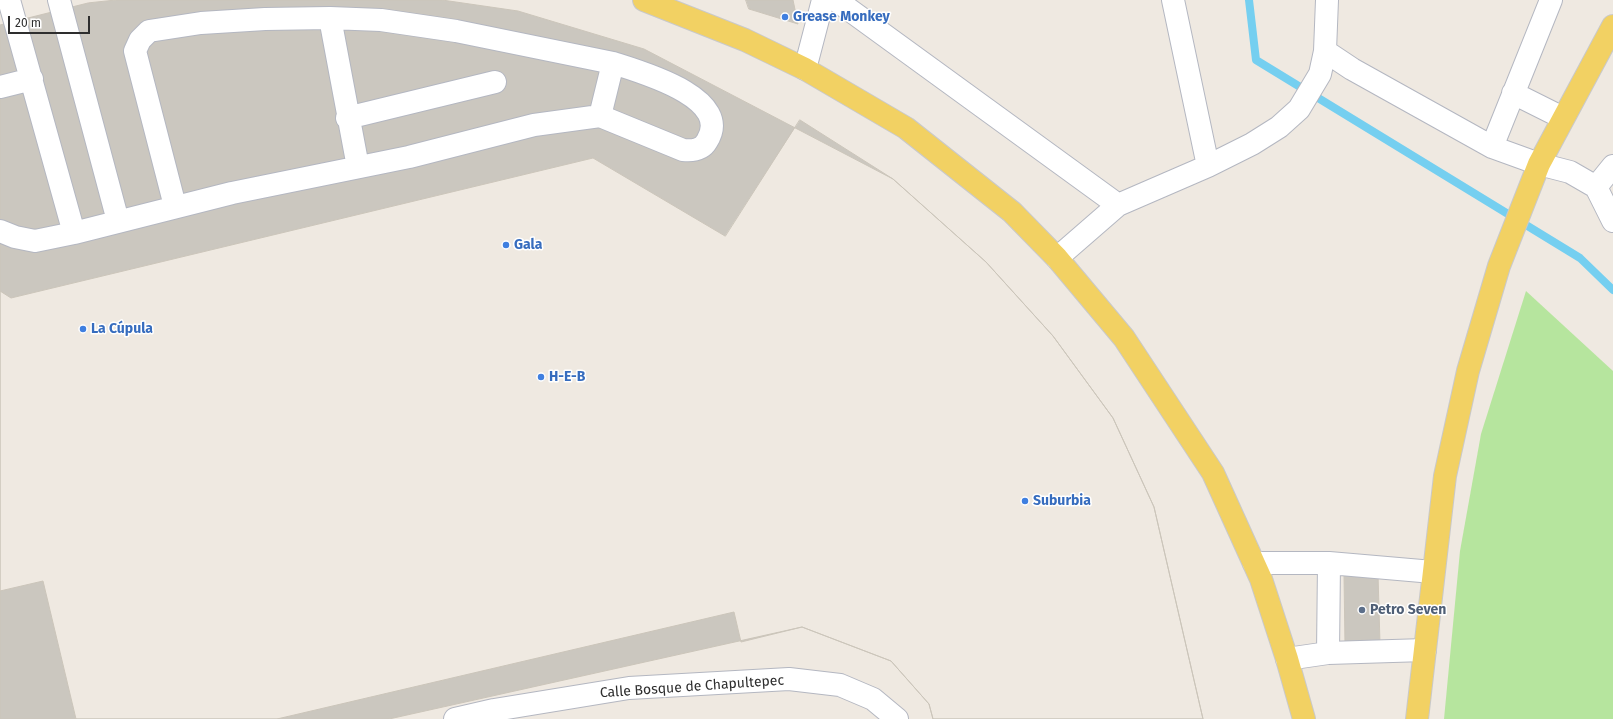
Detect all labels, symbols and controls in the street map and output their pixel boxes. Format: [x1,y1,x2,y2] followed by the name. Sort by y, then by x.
[10,8,92,34] scale bar
[793,9,890,25] place label: Grease Monkey
[780,12,790,22] marker: Grease Monkey
[15,16,41,30] text: 20 m
[514,237,542,253] place label: Gala
[501,240,511,250] marker: Gala
[91,321,153,337] place label: La Cúpula
[78,324,88,334] marker: La Cúpula
[549,369,585,385] place label: H-E-B
[536,372,546,382] marker: H-E-B
[1033,493,1091,509] place label: Suburbia
[1020,496,1030,506] marker: Suburbia
[1370,602,1446,618] place label: Petro Seven
[1357,605,1367,615] marker: Petro Seven
[599,672,785,702] street label: Calle Bosque de Chapultepec

